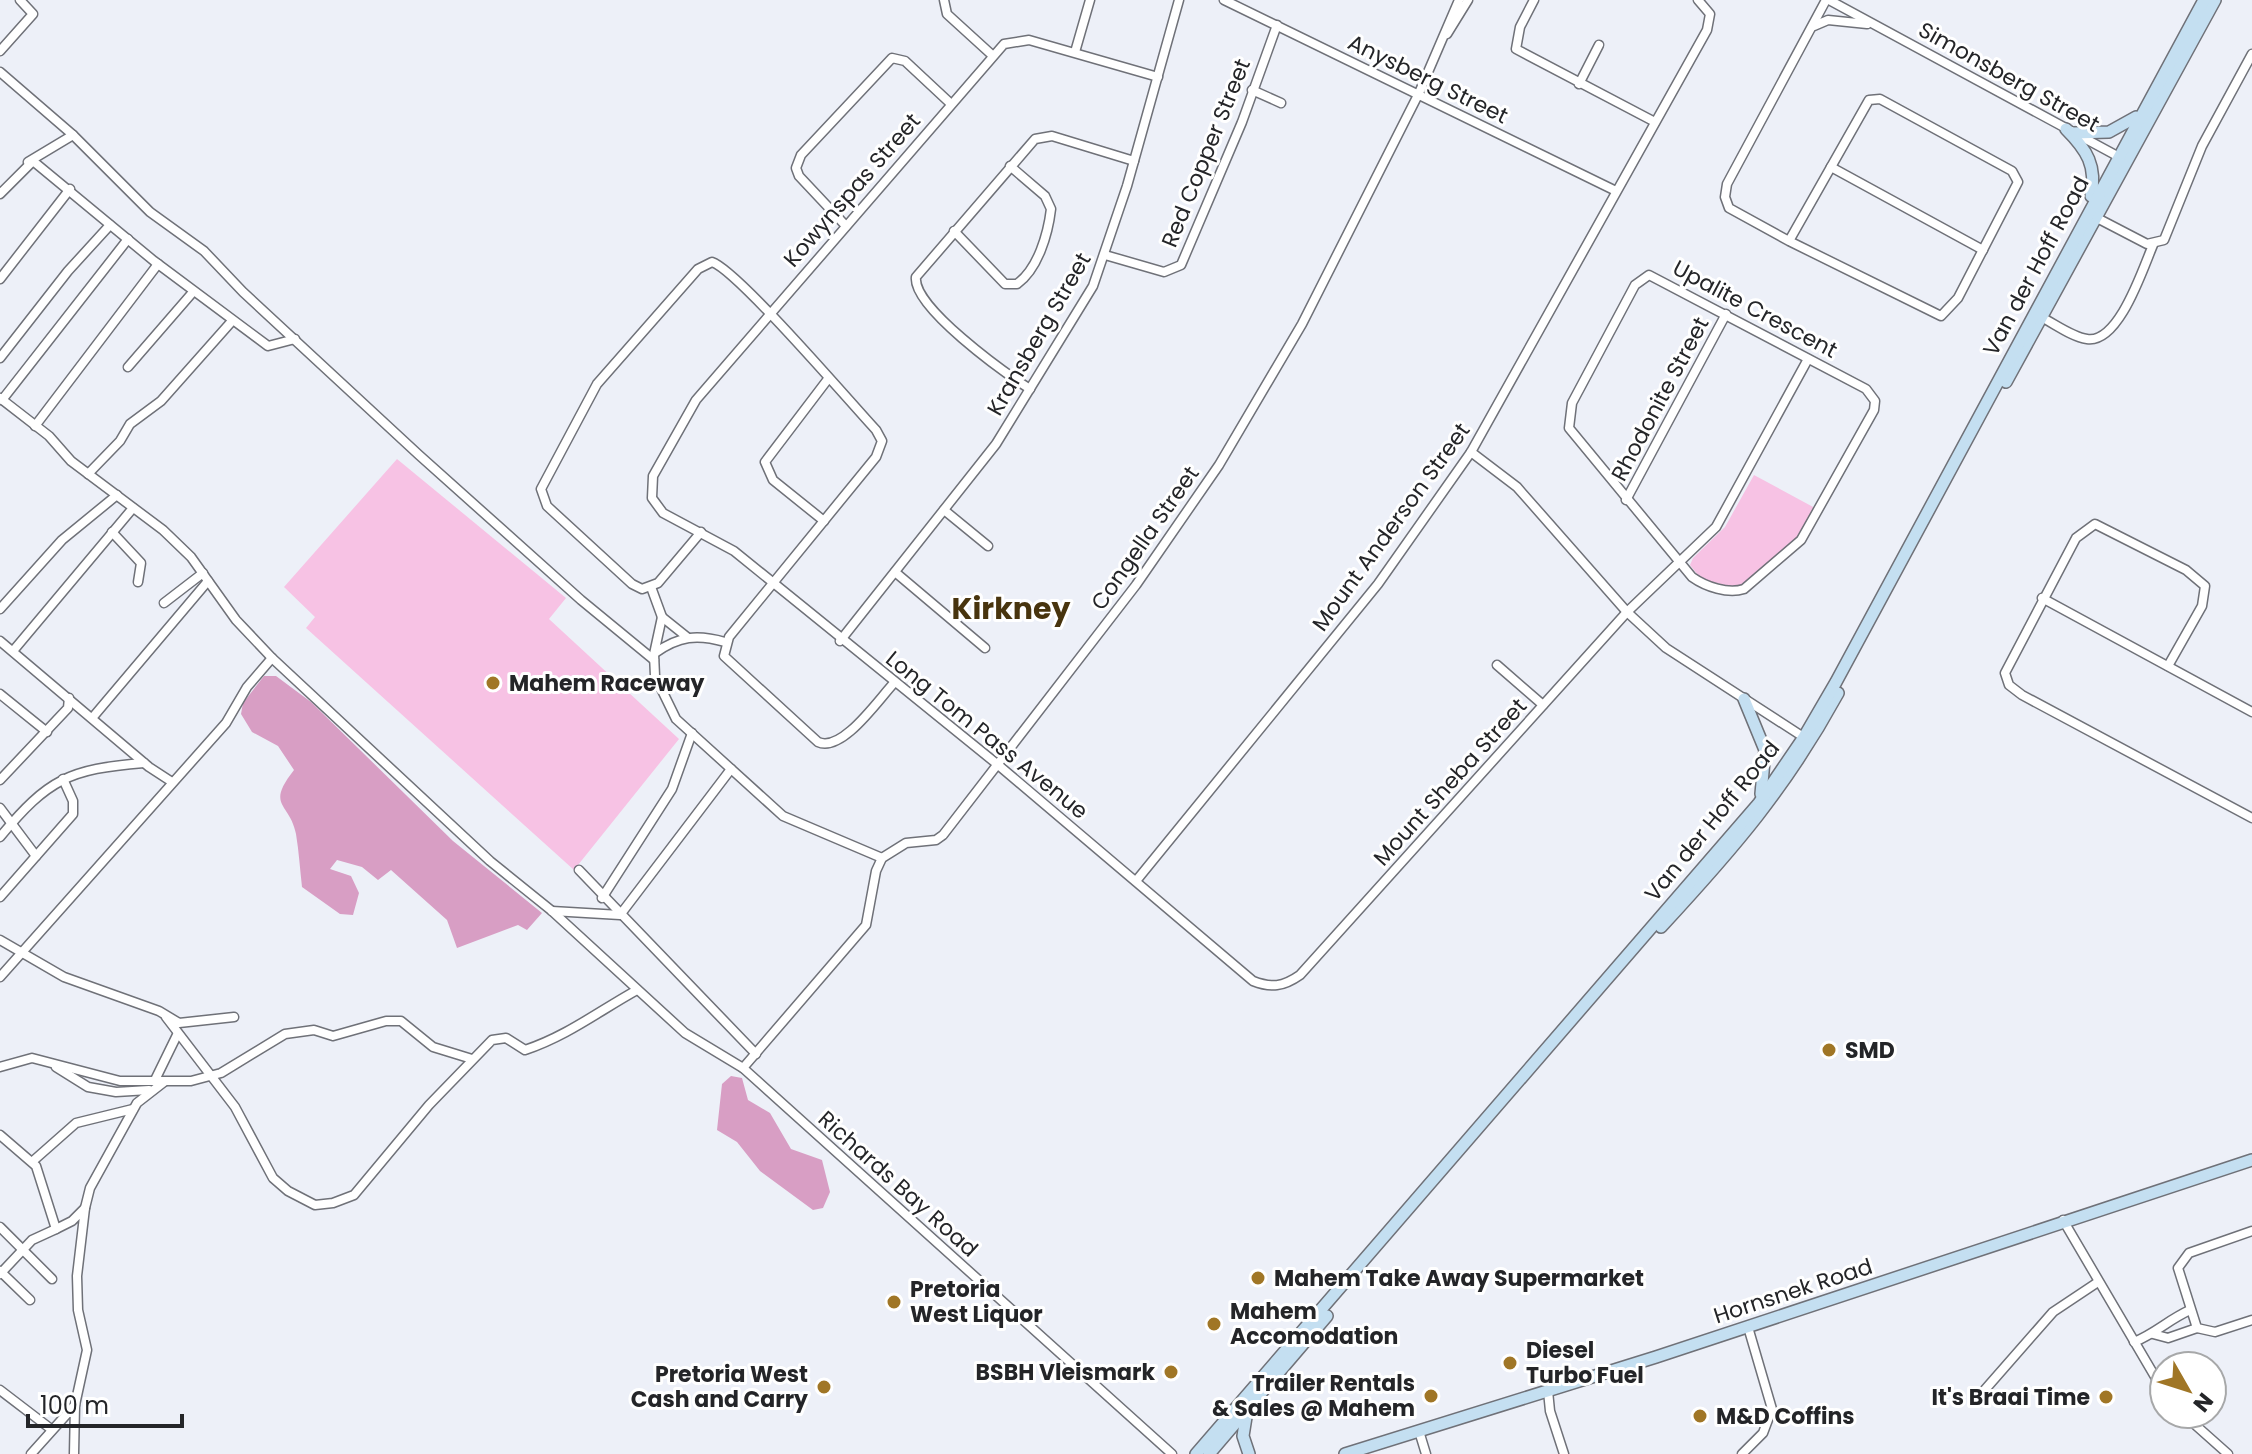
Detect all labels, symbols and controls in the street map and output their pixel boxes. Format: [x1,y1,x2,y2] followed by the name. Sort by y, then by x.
[1913,14,2105,140] street label: Simonsberg Street
[1343,27,1513,131] street label: Anysberg Street
[1154,54,1258,252] street label: Red Copper Street
[776,106,928,274] street label: Kowynspas Street
[1976,171,2096,361] street label: Van der Hoff Road
[980,247,1098,421] street label: Kransberg Street
[1667,253,1843,365] street label: Upalite Crescent
[1604,311,1716,487] street label: Rhodonite Street
[1305,417,1477,637] street label: Mount Anderson Street
[1084,460,1206,616] street label: Congella Street
[952,587,1070,630] district label: Kirkney
[879,644,1095,826] street label: Long Tom Pass Avenue
[509,668,705,699] place label: Mahem Raceway
[484,674,502,692] marker: Mahem Raceway
[1366,691,1534,873] street label: Mount Sheba Street
[1637,734,1787,908] street label: Van der Hoff Road
[1845,1035,1895,1066] place label: SMD
[1820,1041,1838,1059] marker: SMD
[811,1104,985,1264] street label: Richards Bay Road
[1710,1251,1876,1331] street label: Hornsnek Road
[1274,1263,1644,1294] place label: Mahem Take Away Supermarket
[1249,1269,1267,1287] marker: Mahem Take Away Supermarket
[910,1274,1043,1330] place label: Pretoria West Liquor
[885,1293,903,1311] marker: Pretoria West Liquor
[1230,1296,1398,1352] place label: Mahem Accomodation
[1205,1315,1223,1333] marker: Mahem Accomodation
[1526,1335,1644,1391] place label: Diesel Turbo Fuel
[2148,1350,2228,1430] north arrow
[1501,1354,1519,1372] marker: Diesel Turbo Fuel
[976,1357,1155,1388] place label: BSBH Vleismark
[631,1359,808,1415] place label: Pretoria West Cash and Carry
[1162,1363,1180,1381] marker: BSBH Vleismark
[1212,1368,1415,1424] place label: Trailer Rentals & Sales @ Mahem
[28,1378,182,1428] scale bar
[815,1378,833,1396] marker: Pretoria West Cash and Carry
[1931,1382,2090,1413] place label: It's Braai Time
[2186,1386,2220,1418] text: N
[1422,1387,1440,1405] marker: Trailer Rentals & Sales @ Mahem
[2097,1388,2115,1406] marker: It's Braai Time
[40,1389,109,1422] text: 100 m
[1716,1401,1855,1432] place label: M&D Coffins
[1691,1407,1709,1425] marker: M&D Coffins

